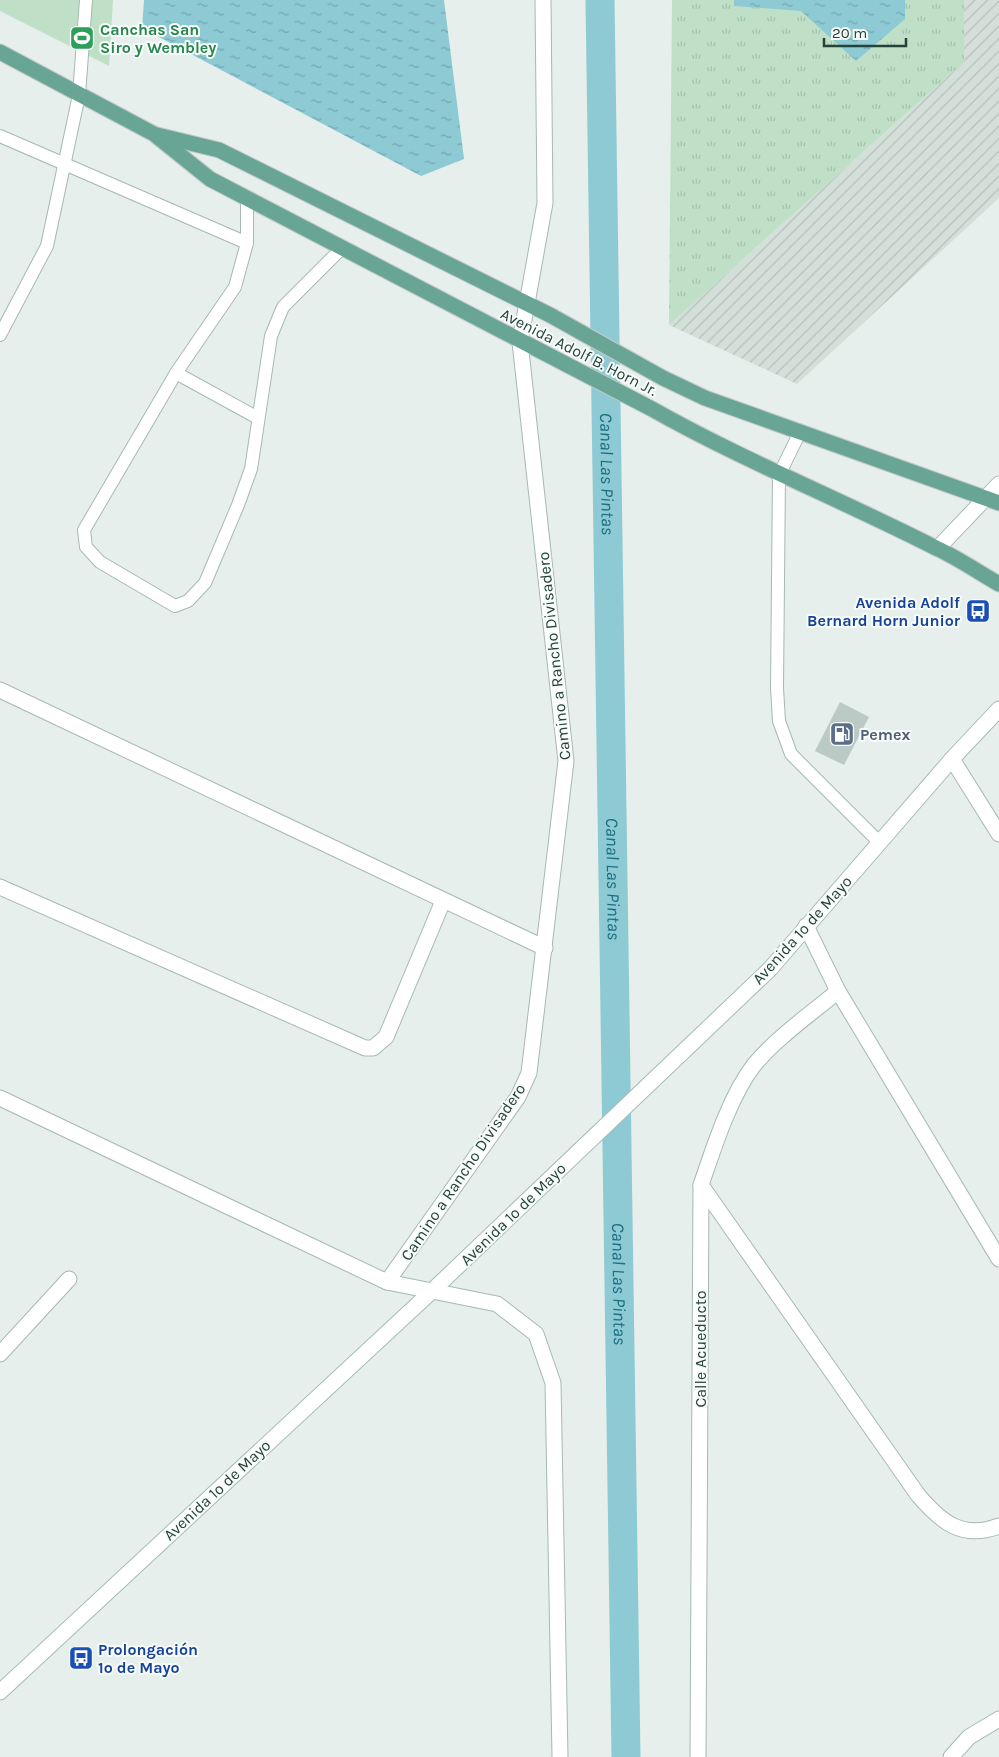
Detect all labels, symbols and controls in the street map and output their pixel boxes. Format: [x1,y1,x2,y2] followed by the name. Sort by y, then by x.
[824,15,906,47] scale bar
[100,20,216,57] place label: Canchas San Siro y Wembley
[832,24,867,42] text: 20 m
[69,25,95,51] sports icon: Canchas San Siro y Wembley
[498,304,661,400] street label: Avenida Adolf B. Horn Jr.
[595,412,619,535] water label: Canal Las Pintas
[534,551,574,761] street label: Camino a Rancho Divisadero
[807,593,961,630] place label: Avenida Adolf Bernard Horn Junior
[965,598,991,624] bus stop icon: Avenida Adolf Bernard Horn Junior
[829,721,855,747] fuel station icon: Pemex
[860,725,910,744] place label: Pemex
[601,817,625,940] water label: Canal Las Pintas
[748,872,856,988] street label: Avenida 1º de Mayo
[397,1080,529,1264] street label: Camino a Rancho Divisadero
[456,1159,570,1269] street label: Avenida 1º de Mayo
[607,1222,631,1345] water label: Canal Las Pintas
[691,1290,710,1408] street label: Calle Acueducto
[160,1435,274,1545] street label: Avenida 1º de Mayo
[98,1640,198,1677] place label: Prolongación 1º de Mayo
[68,1645,94,1671] bus stop icon: Prolongación 1º de Mayo

